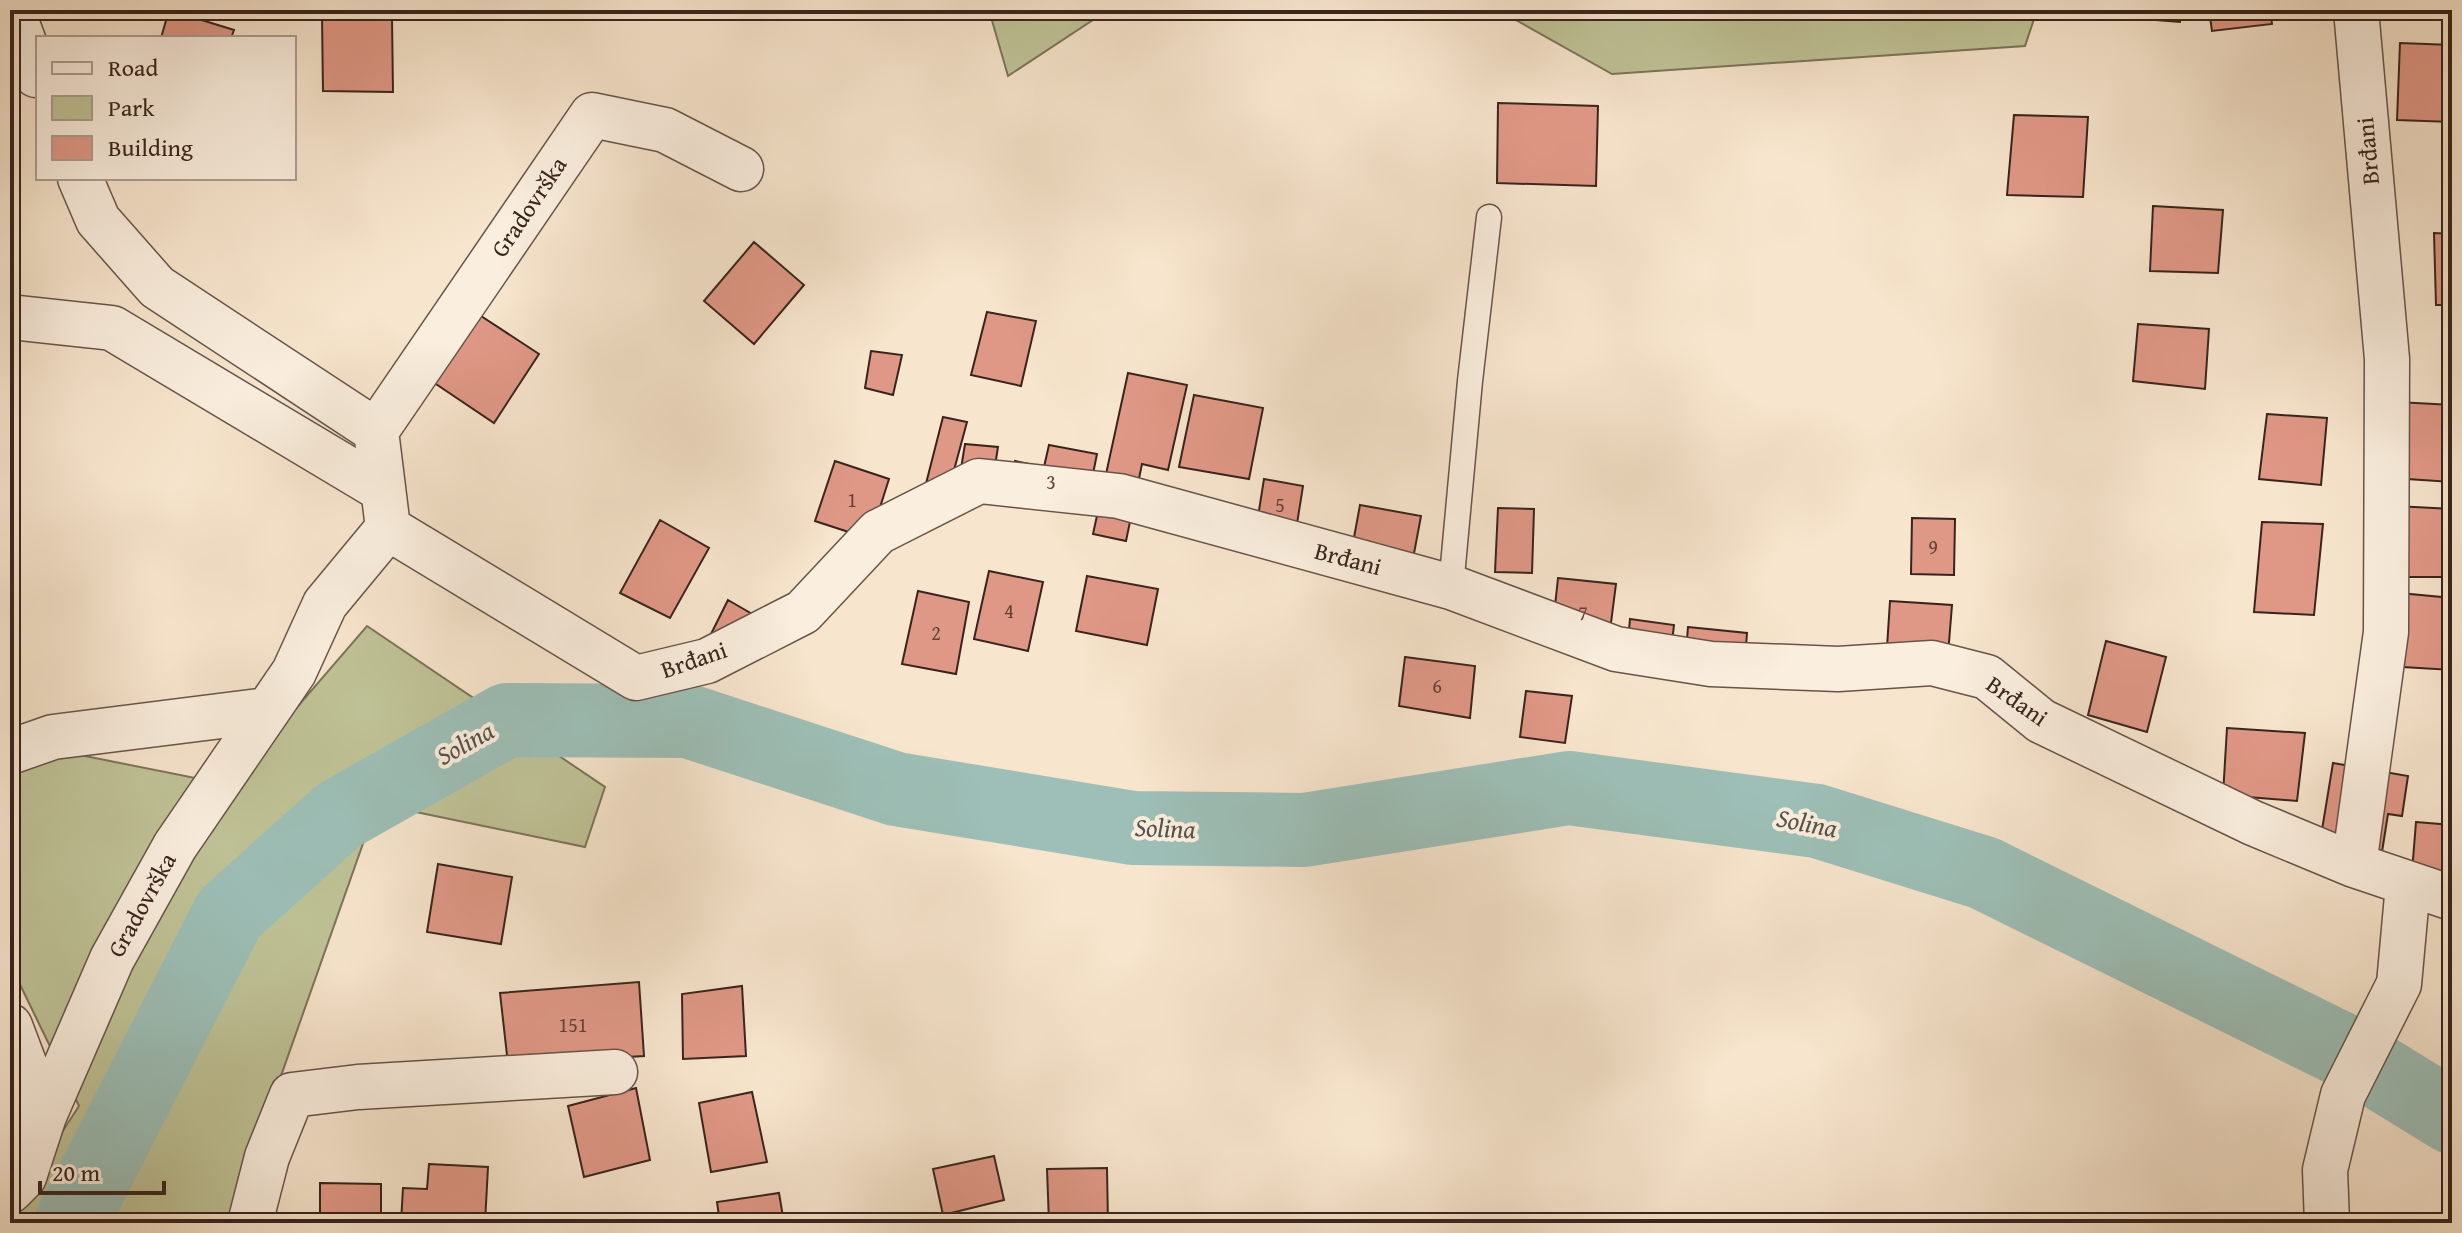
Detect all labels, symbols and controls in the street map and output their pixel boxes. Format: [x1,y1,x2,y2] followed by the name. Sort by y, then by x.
[36,36,296,180] legend
[108,50,158,85] text: Road
[108,90,155,125] text: Park
[2347,115,2388,186] street label: Brđani
[108,130,193,165] text: Building
[482,149,576,264] street label: Gradovrška
[1046,467,1056,496] house number: 3
[847,485,857,514] house number: 1
[1275,490,1285,519] house number: 5
[1928,532,1938,561] house number: 9
[1311,533,1386,584] street label: Brđani
[1004,596,1014,625] house number: 4
[1578,598,1588,627] house number: 7
[931,618,941,647] house number: 2
[656,632,732,687] street label: Brđani
[1979,667,2055,735] street label: Brđani
[1432,671,1442,700] house number: 6
[429,711,501,774] water label: Solina
[1773,798,1841,847] water label: Solina
[1134,807,1196,848] water label: Solina
[98,846,185,963] street label: Gradovrška
[559,1010,587,1039] house number: 151
[40,1145,164,1195] scale bar
[52,1155,100,1190] text: 20 m

